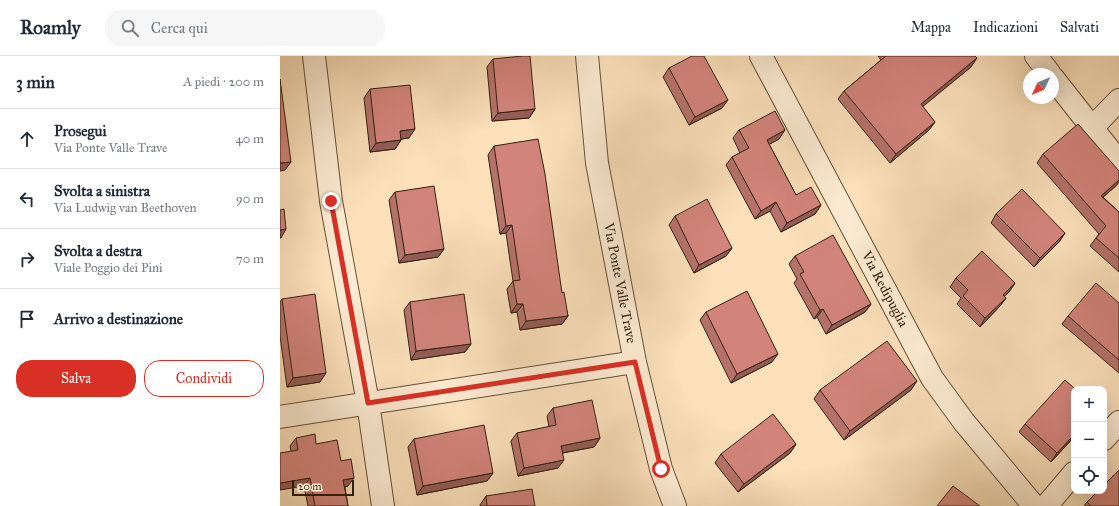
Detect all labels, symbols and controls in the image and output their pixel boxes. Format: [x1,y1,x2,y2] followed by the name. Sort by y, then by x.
[105,10,385,46] search box
[20,16,81,39] text: Roamly
[119,17,141,39] icon: search
[151,19,208,37] text: Cerca qui
[911,19,951,36] text: Mappa
[973,19,1038,36] text: Indicazioni
[1060,19,1099,36] text: Salvati
[1023,68,1059,104] north arrow
[16,72,55,93] text: 3 min
[183,74,264,90] text: A piedi · 200 m
[54,122,107,140] text: Prosegui
[16,128,38,150] icon: ahead
[235,131,264,147] text: 40 m
[54,140,168,156] text: Via Ponte Valle Trave
[54,182,150,200] text: Svolta a sinistra
[16,188,38,210] icon: left
[236,191,264,207] text: 90 m
[322,192,340,210] route end
[54,200,197,216] text: Via Ludwig van Beethoven
[600,220,640,345] street label: Via Ponte Valle Trave
[54,242,142,260] text: Svolta a destra
[857,247,912,330] street label: Via Redipuglia
[16,248,38,270] icon: right
[236,251,264,267] text: 70 m
[54,260,163,276] text: Viale Poggio dei Pini
[16,308,38,330] icon: arrive
[54,310,183,328] text: Arrivo a destinazione
[16,360,136,397] button: Salva
[144,360,264,397] button: Condividi
[1071,386,1107,494] map controls
[1071,386,1107,422] button: +
[1071,422,1107,458] button: −
[1071,458,1107,494] button: locate
[652,460,670,478] route start
[292,478,354,497] scale bar
[298,480,321,493] text: 20 m

